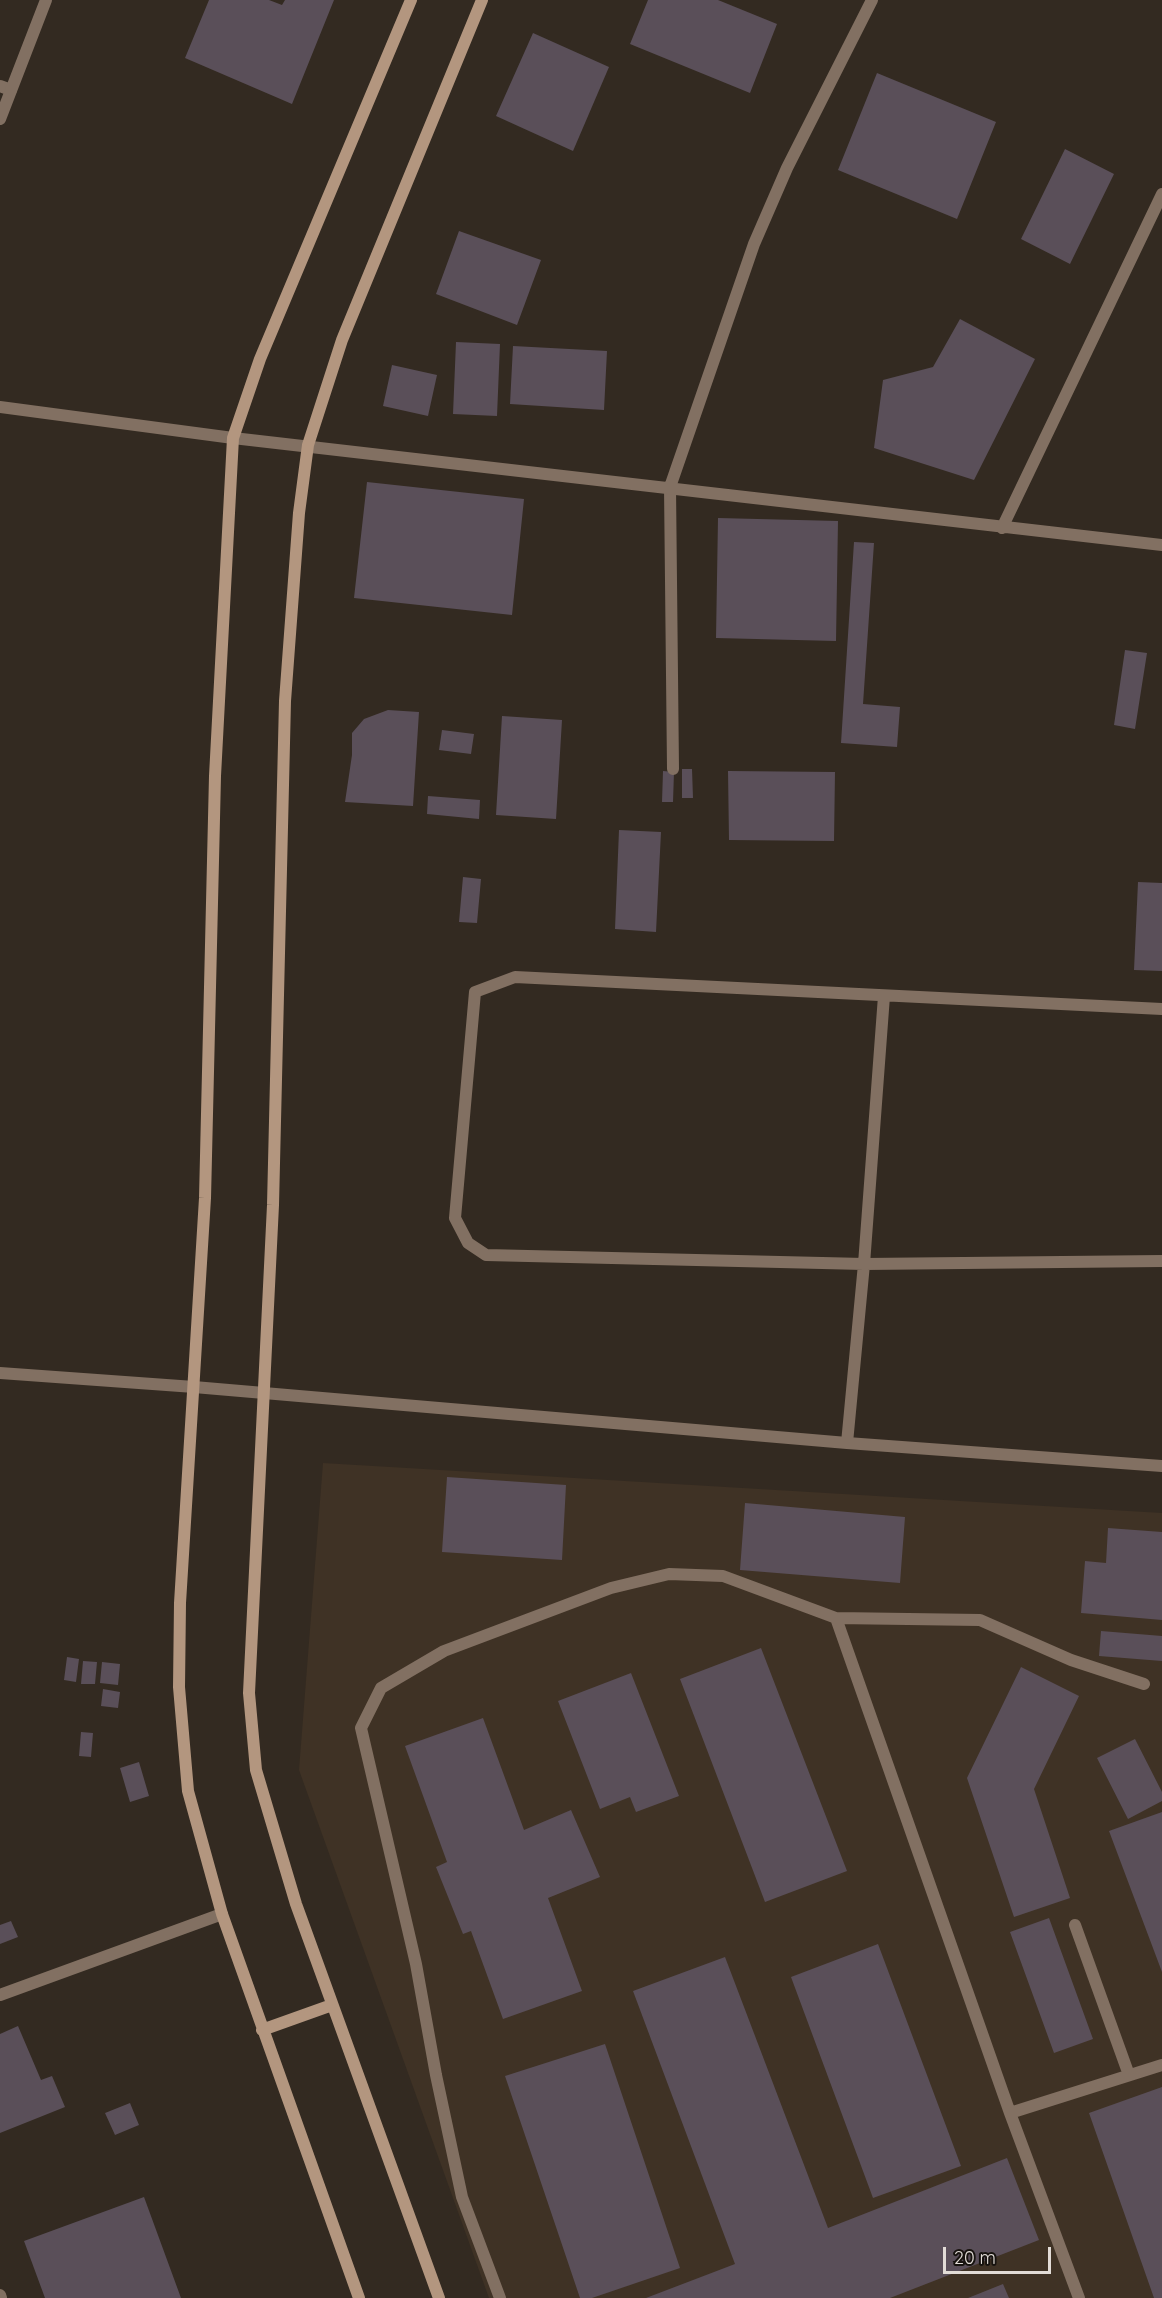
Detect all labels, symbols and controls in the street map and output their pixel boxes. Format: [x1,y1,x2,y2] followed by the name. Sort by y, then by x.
[946,2235,1054,2273] scale bar
[954,2246,996,2269] text: 20 m

